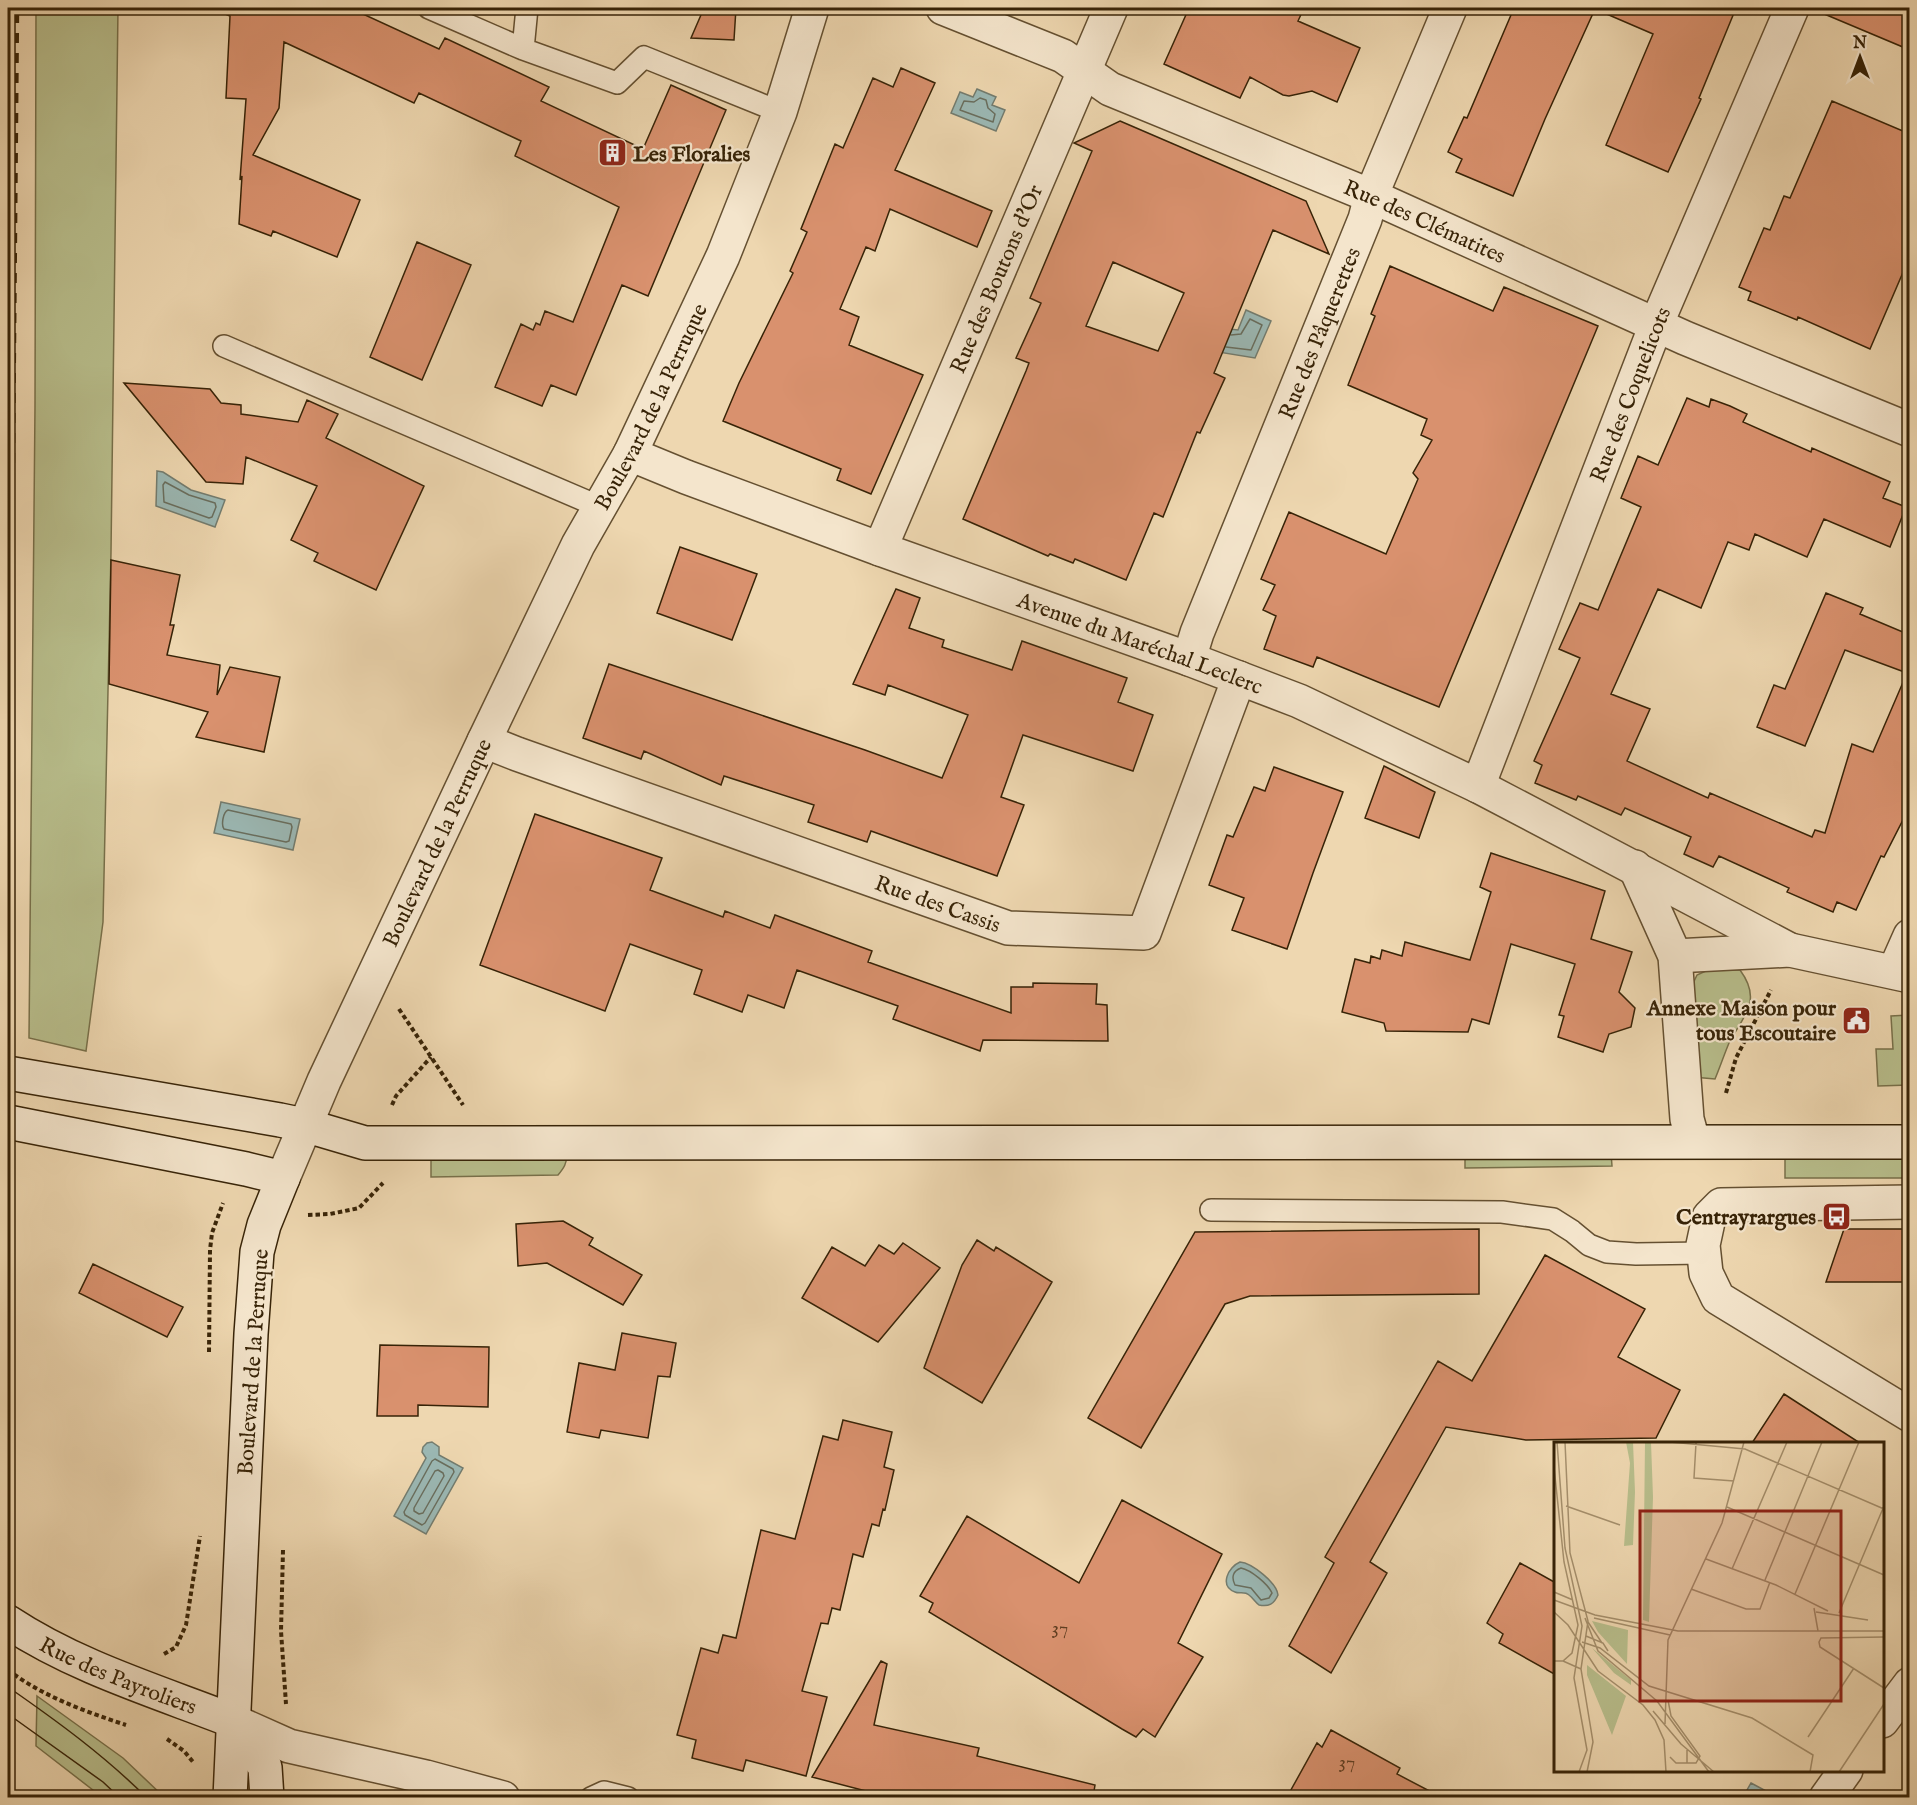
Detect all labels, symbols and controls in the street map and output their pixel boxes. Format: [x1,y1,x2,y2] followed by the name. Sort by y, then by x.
[1830,27,1890,87] north arrow
[1852,34,1867,54] text: N
[596,137,628,169] building icon: Les Floralies
[633,141,751,169] place label: Les Floralies
[1339,174,1509,271] street label: Rue des Clématites
[945,181,1050,378] street label: Rue des Boutons d'Or
[1273,244,1368,424] street label: Rue des Pâquerettes
[589,299,715,516] street label: Boulevard de la Perruque
[1585,303,1678,487] street label: Rue des Coquelicots
[1012,587,1266,702] street label: Avenue du Maréchal Leclerc
[377,735,499,952] street label: Boulevard de la Perruque
[870,870,1004,940] street label: Rue des Cassis
[1646,995,1837,1048] place label: Annexe Maison pour tous Escoutaire
[1841,1004,1873,1036] public building icon: Annexe Maison pour tous Escoutaire
[1821,1200,1853,1232] bus stop icon: Centrayrargues
[1676,1204,1816,1232] place label: Centrayrargues
[232,1248,276,1476] street label: Boulevard de la Perruque
[1554,1442,1884,1772] inset map
[1052,1616,1068,1641] house number: 37
[34,1632,200,1722] street label: Rue des Payroliers
[1339,1750,1355,1775] house number: 37

